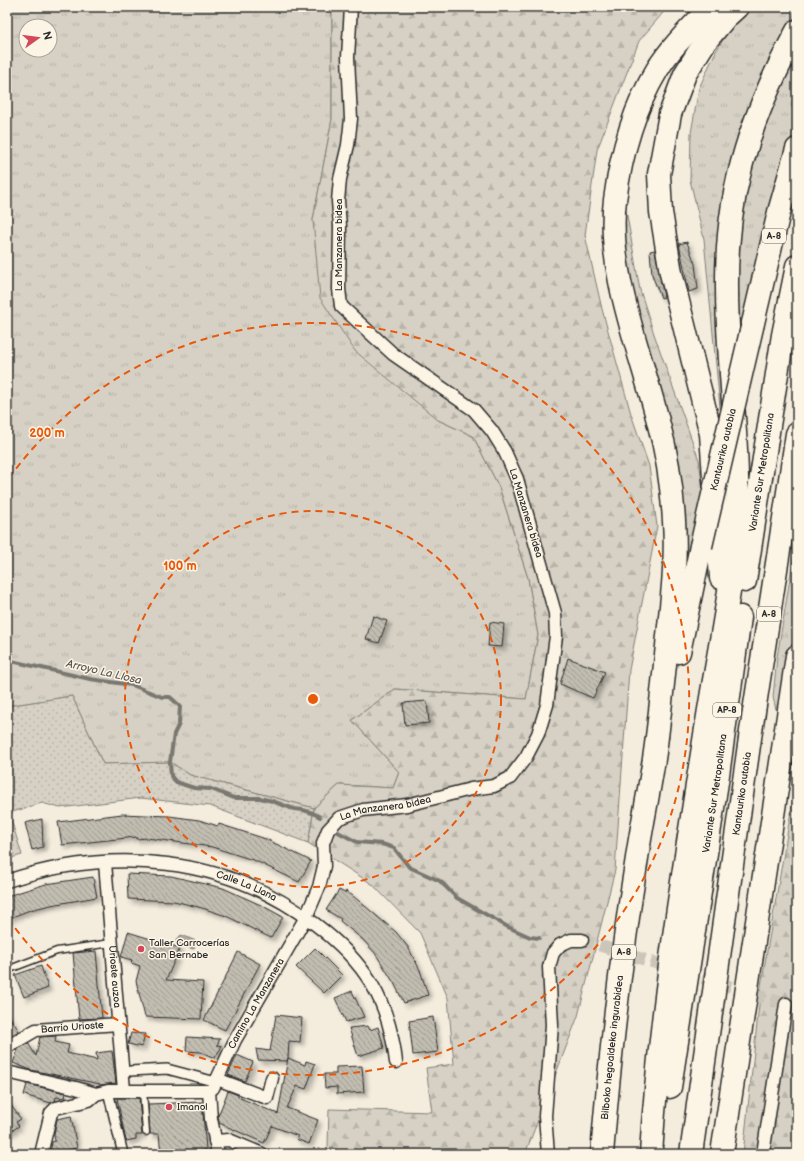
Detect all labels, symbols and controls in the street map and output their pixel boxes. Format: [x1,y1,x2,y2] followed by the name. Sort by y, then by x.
[18,18,58,58] north arrow
[40,30,55,41] text: N
[333,198,345,291] street label: La Manzanera bidea
[762,229,786,243] road number: A-8
[708,407,739,492] street label: Kantauriko autobia
[747,412,777,533] street label: Variante Sur Metropolitana
[29,426,65,441] text: 200 m
[507,467,545,559] street label: La Manzanera bidea
[163,559,197,574] text: 100 m
[757,607,781,621] road number: A-8
[64,657,143,687] water label: Arroyo La Llosa
[306,692,320,706] centre of rings
[713,703,741,717] road number: AP-8
[700,733,730,854] street label: Variante Sur Metropolitana
[730,751,754,836] street label: Kantauriko autobia
[338,793,433,823] street label: La Manzanera bidea
[215,868,279,904] street label: Calle La Llana
[149,937,230,961] place label: Taller Carrocerías San Bernabe
[136,944,146,954] marker: Taller Carrocerías San Bernabe
[106,945,123,1009] street label: Urioste auzoa
[612,945,636,959] road number: A-8
[226,956,287,1051] street label: Camino La Manzanera
[599,974,626,1120] street label: Bilboko hegoaldeko ingurabidea
[40,1019,104,1036] street label: Barrio Urioste
[177,1101,208,1113] place label: Imanol
[164,1102,174,1112] marker: Imanol

